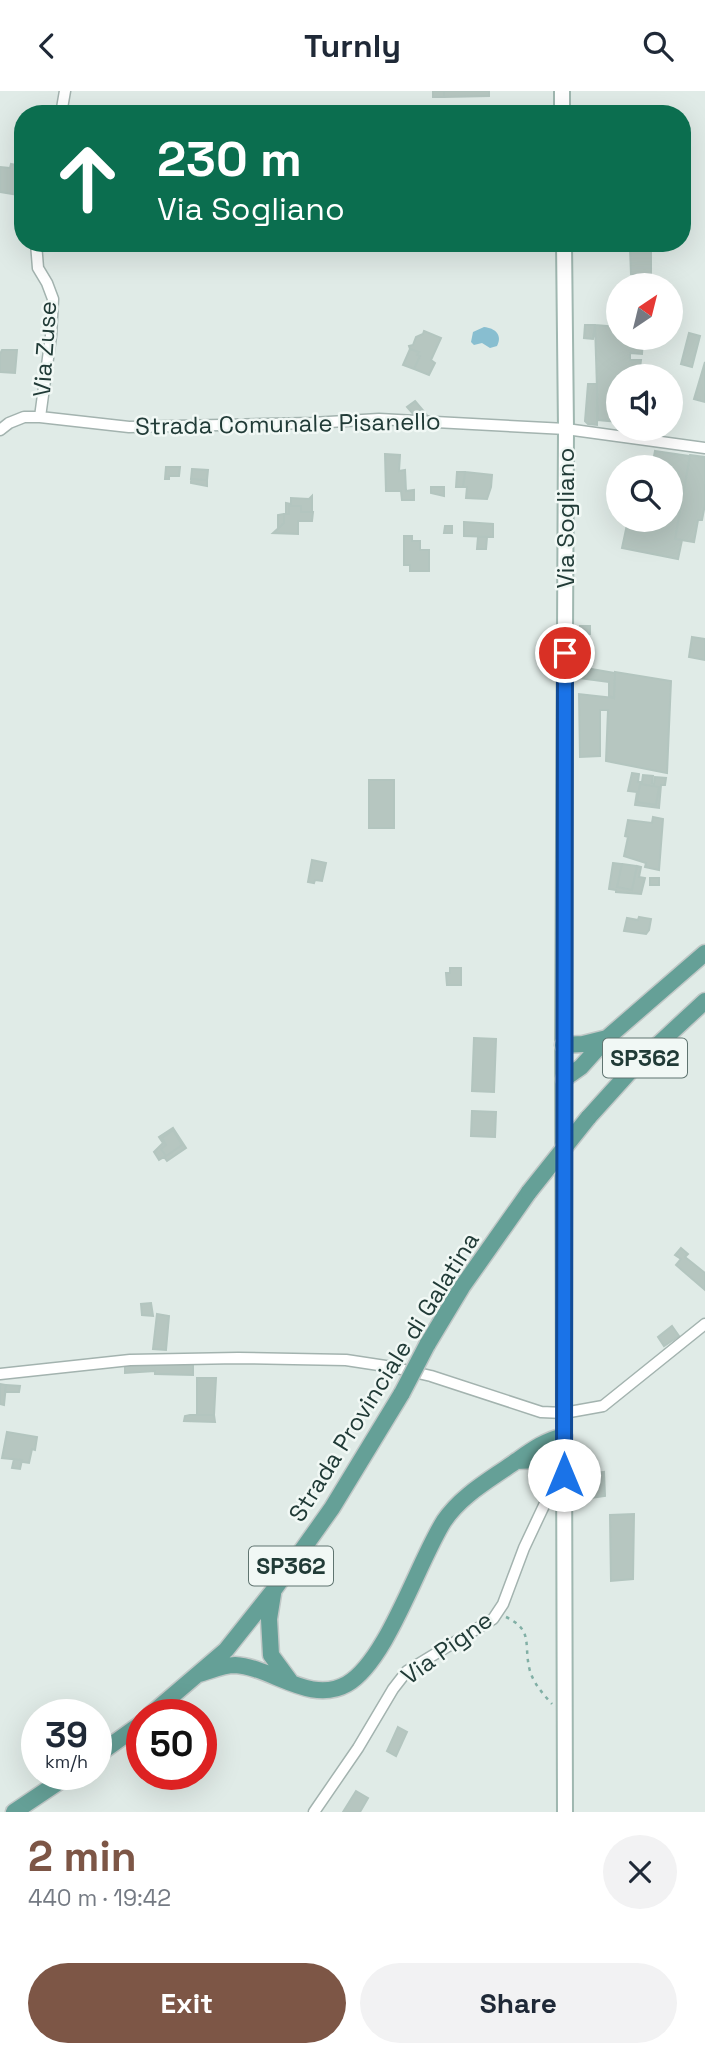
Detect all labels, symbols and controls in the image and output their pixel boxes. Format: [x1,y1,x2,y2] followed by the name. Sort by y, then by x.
[304,26,401,66] text: Turnly
[28,27,66,65] icon: back
[639,27,677,65] icon: search
[157,128,302,190] text: 230 m
[42,133,133,224] icon: ahead
[157,189,345,229] text: Via Sogliano
[606,273,682,350] north arrow
[606,273,683,532] map controls
[26,300,63,398] street label: Via Zuse
[606,364,683,441] button: sound
[135,405,441,442] street label: Strada Comunale Pisanello
[550,448,581,588] street label: Via Sogliano
[606,455,683,532] button: search
[535,623,595,683] pin
[546,634,584,672] icon: arrive
[603,1039,687,1077] road number: SP362
[281,1226,486,1527] street label: Strada Provinciale di Galatina
[527,1438,601,1512] position arrow
[249,1547,333,1585] road number: SP362
[395,1604,498,1691] street label: Via Pigne
[126,1699,217,1790] speed limit sign: 50
[45,1713,88,1757] text: 39
[45,1750,88,1773] text: km/h
[28,1830,137,1883] text: 2 min
[603,1835,677,1909] button: close
[28,1883,171,1913] text: 440 m · 19:42
[28,1963,346,2043] button: Exit
[360,1963,677,2043] button: Share

